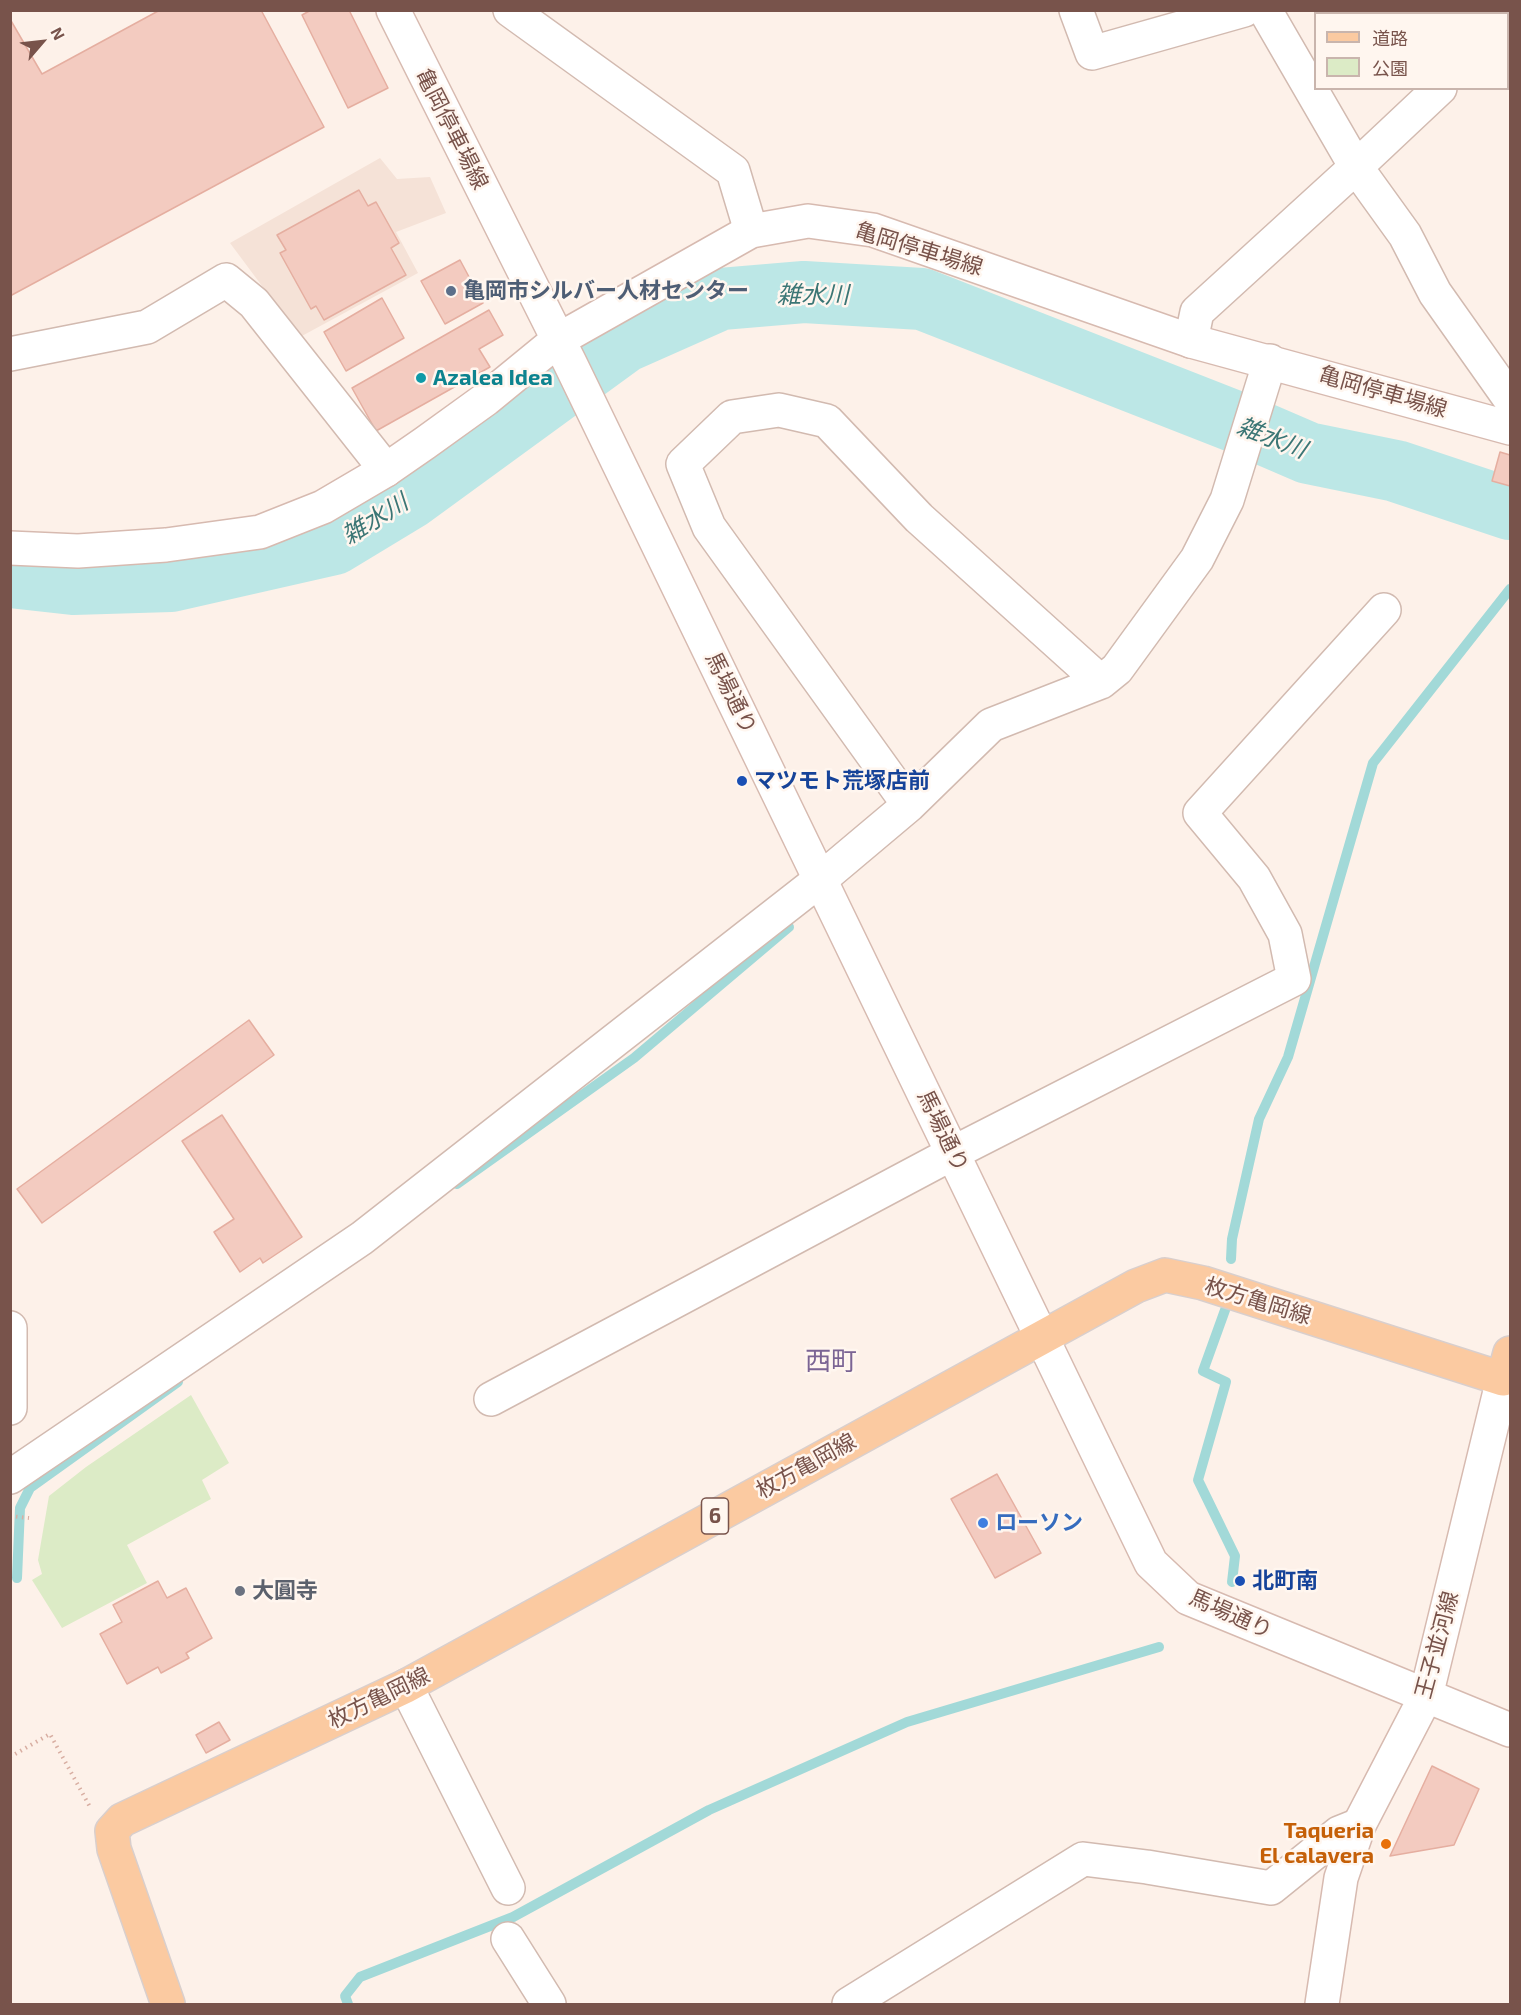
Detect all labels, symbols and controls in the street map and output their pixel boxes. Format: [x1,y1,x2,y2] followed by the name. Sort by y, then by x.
[12,12,72,72] north arrow
[1314,12,1509,90] legend
[47,24,69,43] text: N
[1372,27,1408,49] text: 道路
[1372,57,1408,79] text: 公園
[410,64,494,194] street label: 亀岡停車場線
[852,217,986,281] street label: 亀岡停車場線
[463,278,749,304] place label: 亀岡市シルバー人材センター
[777,281,849,309] water label: 雑水川
[444,284,458,298] marker: 亀岡市シルバー人材センター
[1316,361,1450,423] street label: 亀岡停車場線
[433,365,553,391] place label: Azalea Idea
[414,371,428,385] marker: Azalea Idea
[1233,412,1311,464] water label: 雑水川
[337,488,413,550] water label: 雑水川
[700,648,762,738] street label: 馬場通り
[754,768,930,794] place label: マツモト荒塚店前
[735,774,749,788] marker: マツモト荒塚店前
[912,1086,974,1176] street label: 馬場通り
[1202,1272,1314,1330] street label: 枚方亀岡線
[805,1345,857,1377] district label: 西町
[751,1428,861,1504] street label: 枚方亀岡線
[702,1498,728,1534] road number: 6
[995,1510,1083,1536] place label: ローソン
[976,1516,990,1530] marker: ローソン
[1252,1568,1318,1594] place label: 北町南
[1233,1574,1247,1588] marker: 北町南
[252,1578,318,1604] place label: 大圓寺
[233,1584,247,1598] marker: 大圓寺
[1185,1584,1277,1644] street label: 馬場通り
[1410,1588,1464,1702] street label: 王子並河線
[324,1662,434,1734] street label: 枚方亀岡線
[1259,1818,1374,1870] place label: Taqueria El calavera
[1379,1837,1393,1851] marker: Taqueria El calavera

